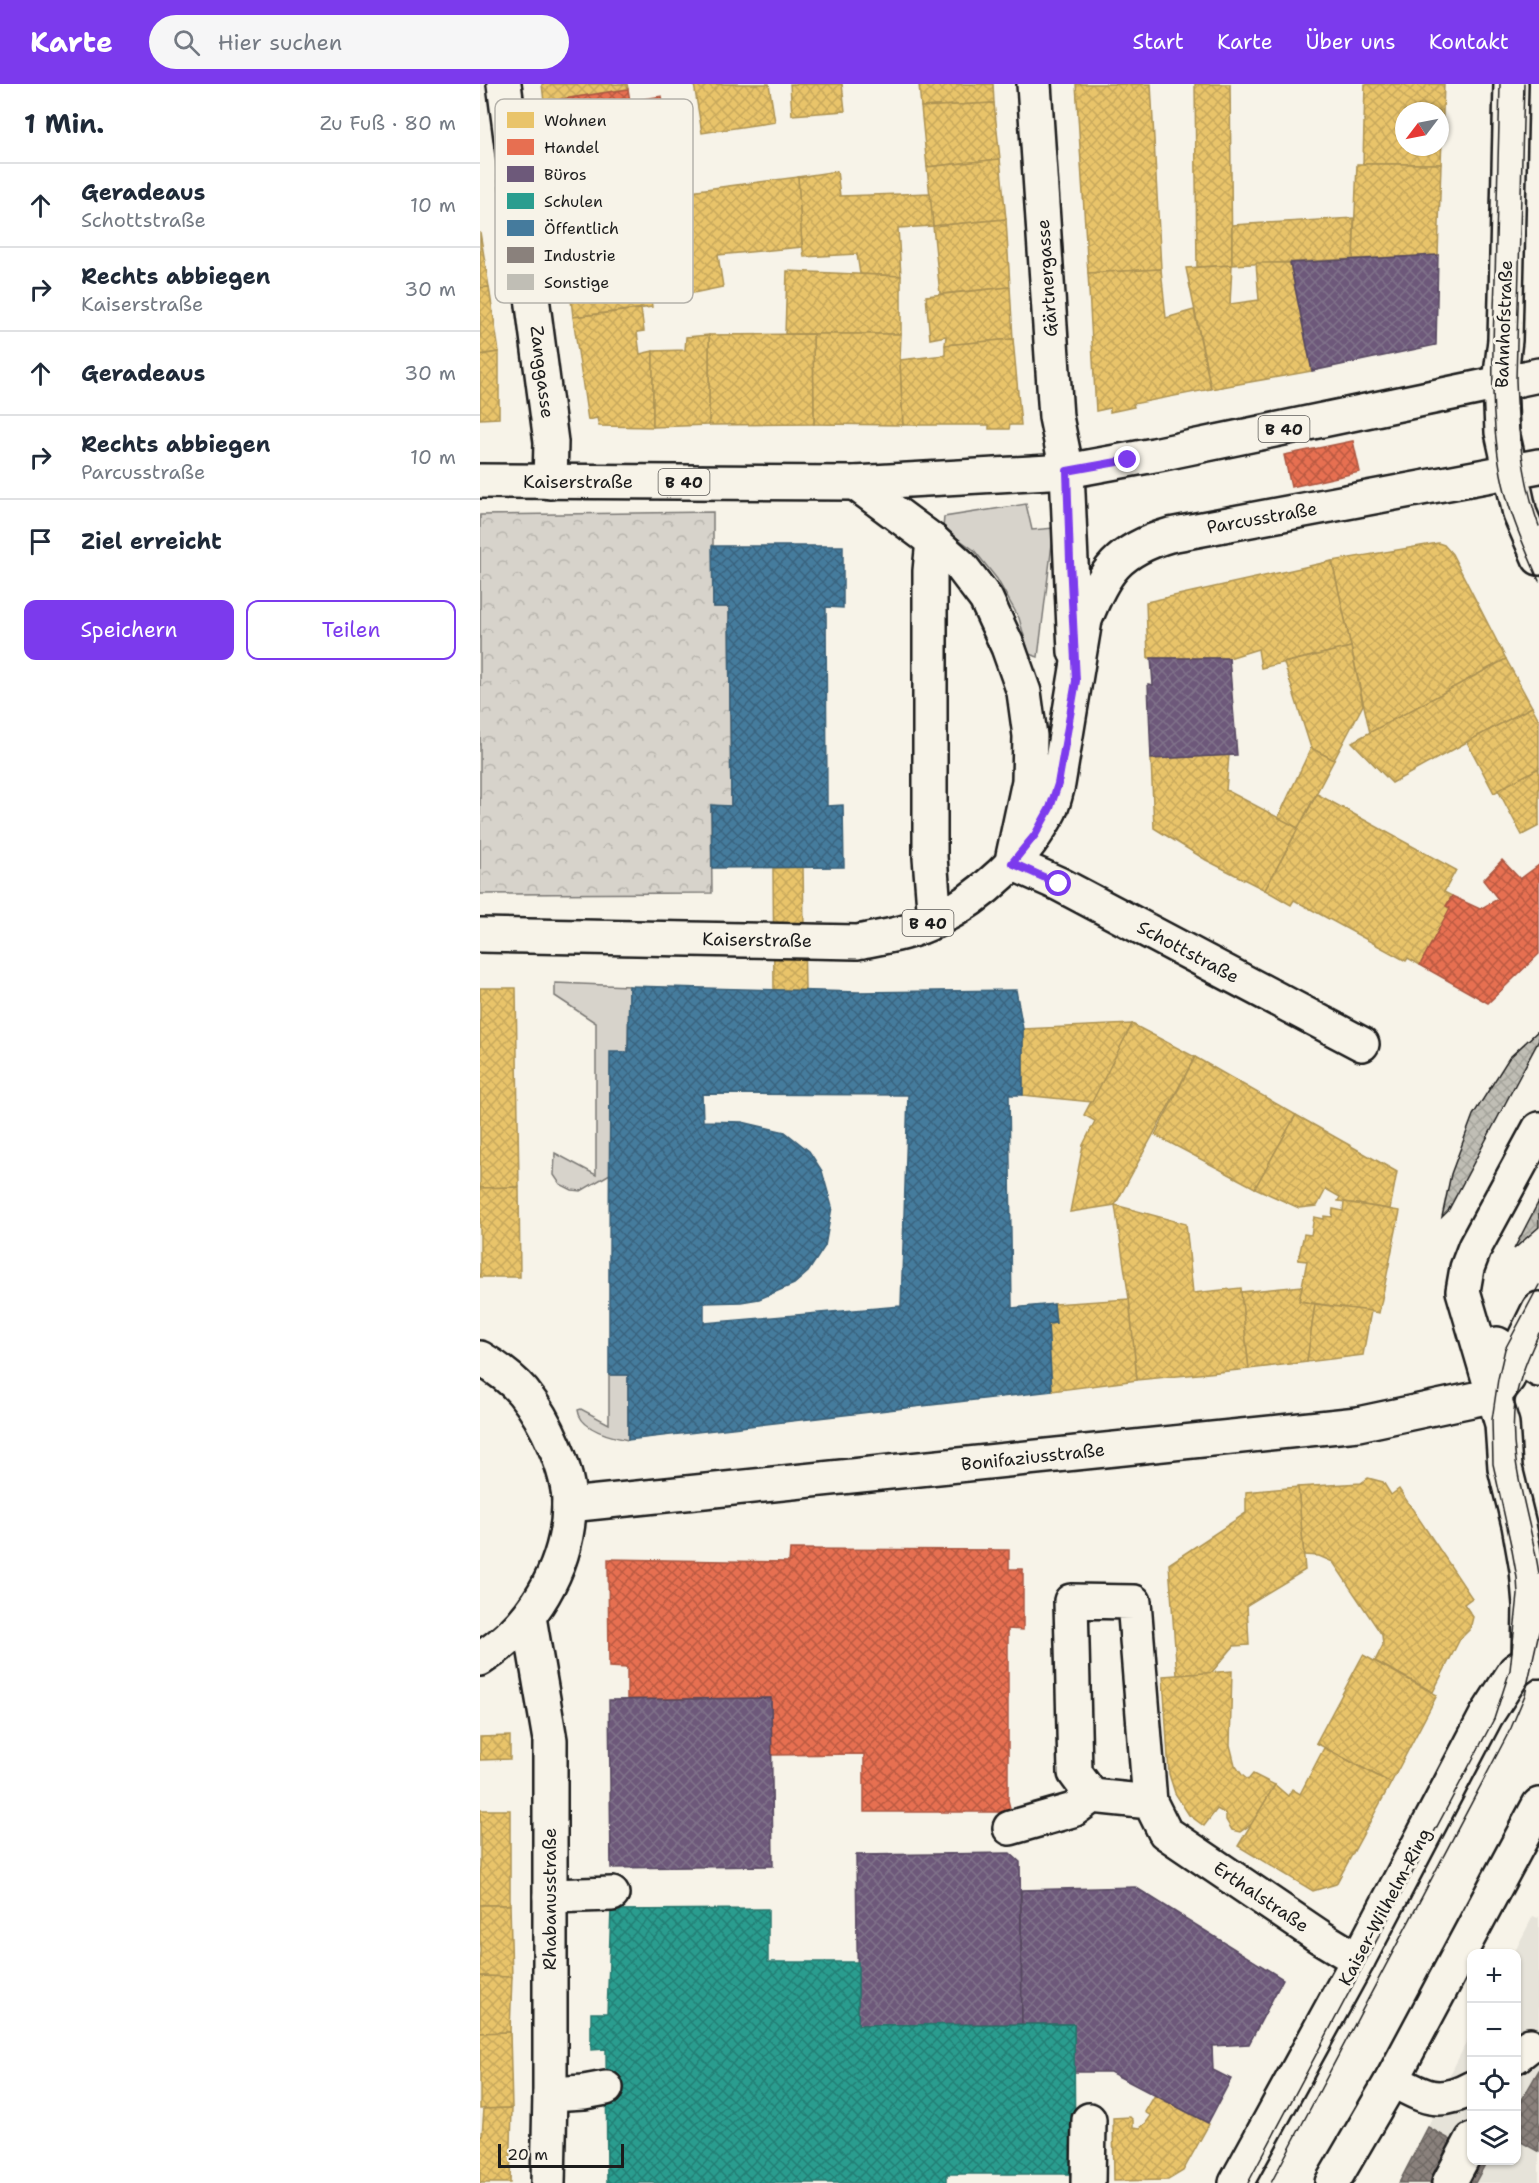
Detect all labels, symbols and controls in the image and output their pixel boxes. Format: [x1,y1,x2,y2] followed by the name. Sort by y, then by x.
[149,15,569,69] search box
[30,23,113,61] text: Karte
[170,26,203,59] icon: search
[218,28,342,57] text: Hier suchen
[1133,28,1184,56] text: Start
[1217,28,1273,56] text: Karte
[1306,28,1396,56] text: Über uns
[1429,28,1509,56] text: Kontakt
[495,99,693,303] legend
[1395,102,1449,156] north arrow
[24,106,104,141] text: 1 Min.
[320,110,456,136] text: Zu Fuß · 80 m
[544,110,607,131] text: Wohnen
[544,137,599,158] text: Handel
[544,164,587,185] text: Büros
[81,178,205,207] text: Geradeaus
[24,189,57,222] icon: ahead
[544,191,603,212] text: Schulen
[410,192,456,218] text: 10 m
[81,207,206,233] text: Schottstraße
[544,218,619,239] text: Öffentlich
[1031,218,1063,338] street label: Gärtnergasse
[544,245,616,266] text: Industrie
[1490,260,1518,388] street label: Bahnhofstraße
[81,262,270,291] text: Rechts abbiegen
[544,272,609,293] text: Sonstige
[24,273,57,306] icon: right
[404,276,456,302] text: 30 m
[81,291,203,317] text: Kaiserstraße
[524,324,560,420] street label: Zanggasse
[24,357,57,390] icon: ahead
[81,359,205,388] text: Geradeaus
[404,360,456,386] text: 30 m
[1258,416,1310,442] road number: B 40
[81,430,270,459] text: Rechts abbiegen
[24,441,57,474] icon: right
[410,444,456,470] text: 10 m
[1114,446,1140,472] route end
[81,459,205,485] text: Parcusstraße
[658,469,710,495] road number: B 40
[523,470,633,494] street label: Kaiserstraße
[1205,496,1319,540] street label: Parcusstraße
[24,525,57,558] icon: arrive
[81,527,222,556] text: Ziel erreicht
[24,600,234,660] button: Speichern
[246,600,456,660] button: Teilen
[1045,870,1071,896] route start
[902,910,954,936] road number: B 40
[1133,915,1243,989] street label: Schottstraße
[702,927,812,953] street label: Kaiserstraße
[960,1438,1106,1476] street label: Bonifaziusstraße
[1333,1824,1437,1990] street label: Kaiser-Wilhelm-Ring
[538,1828,562,1970] street label: Rhabanusstraße
[1209,1856,1313,1938] street label: Erthalstraße
[1467,1949,1521,2165] map controls
[1467,1949,1521,2003] button: +
[1467,2003,1521,2057] button: −
[1467,2057,1521,2111] button: locate
[1467,2111,1521,2165] button: layers
[498,2141,624,2168] scale bar
[507,2144,548,2165] text: 20 m

